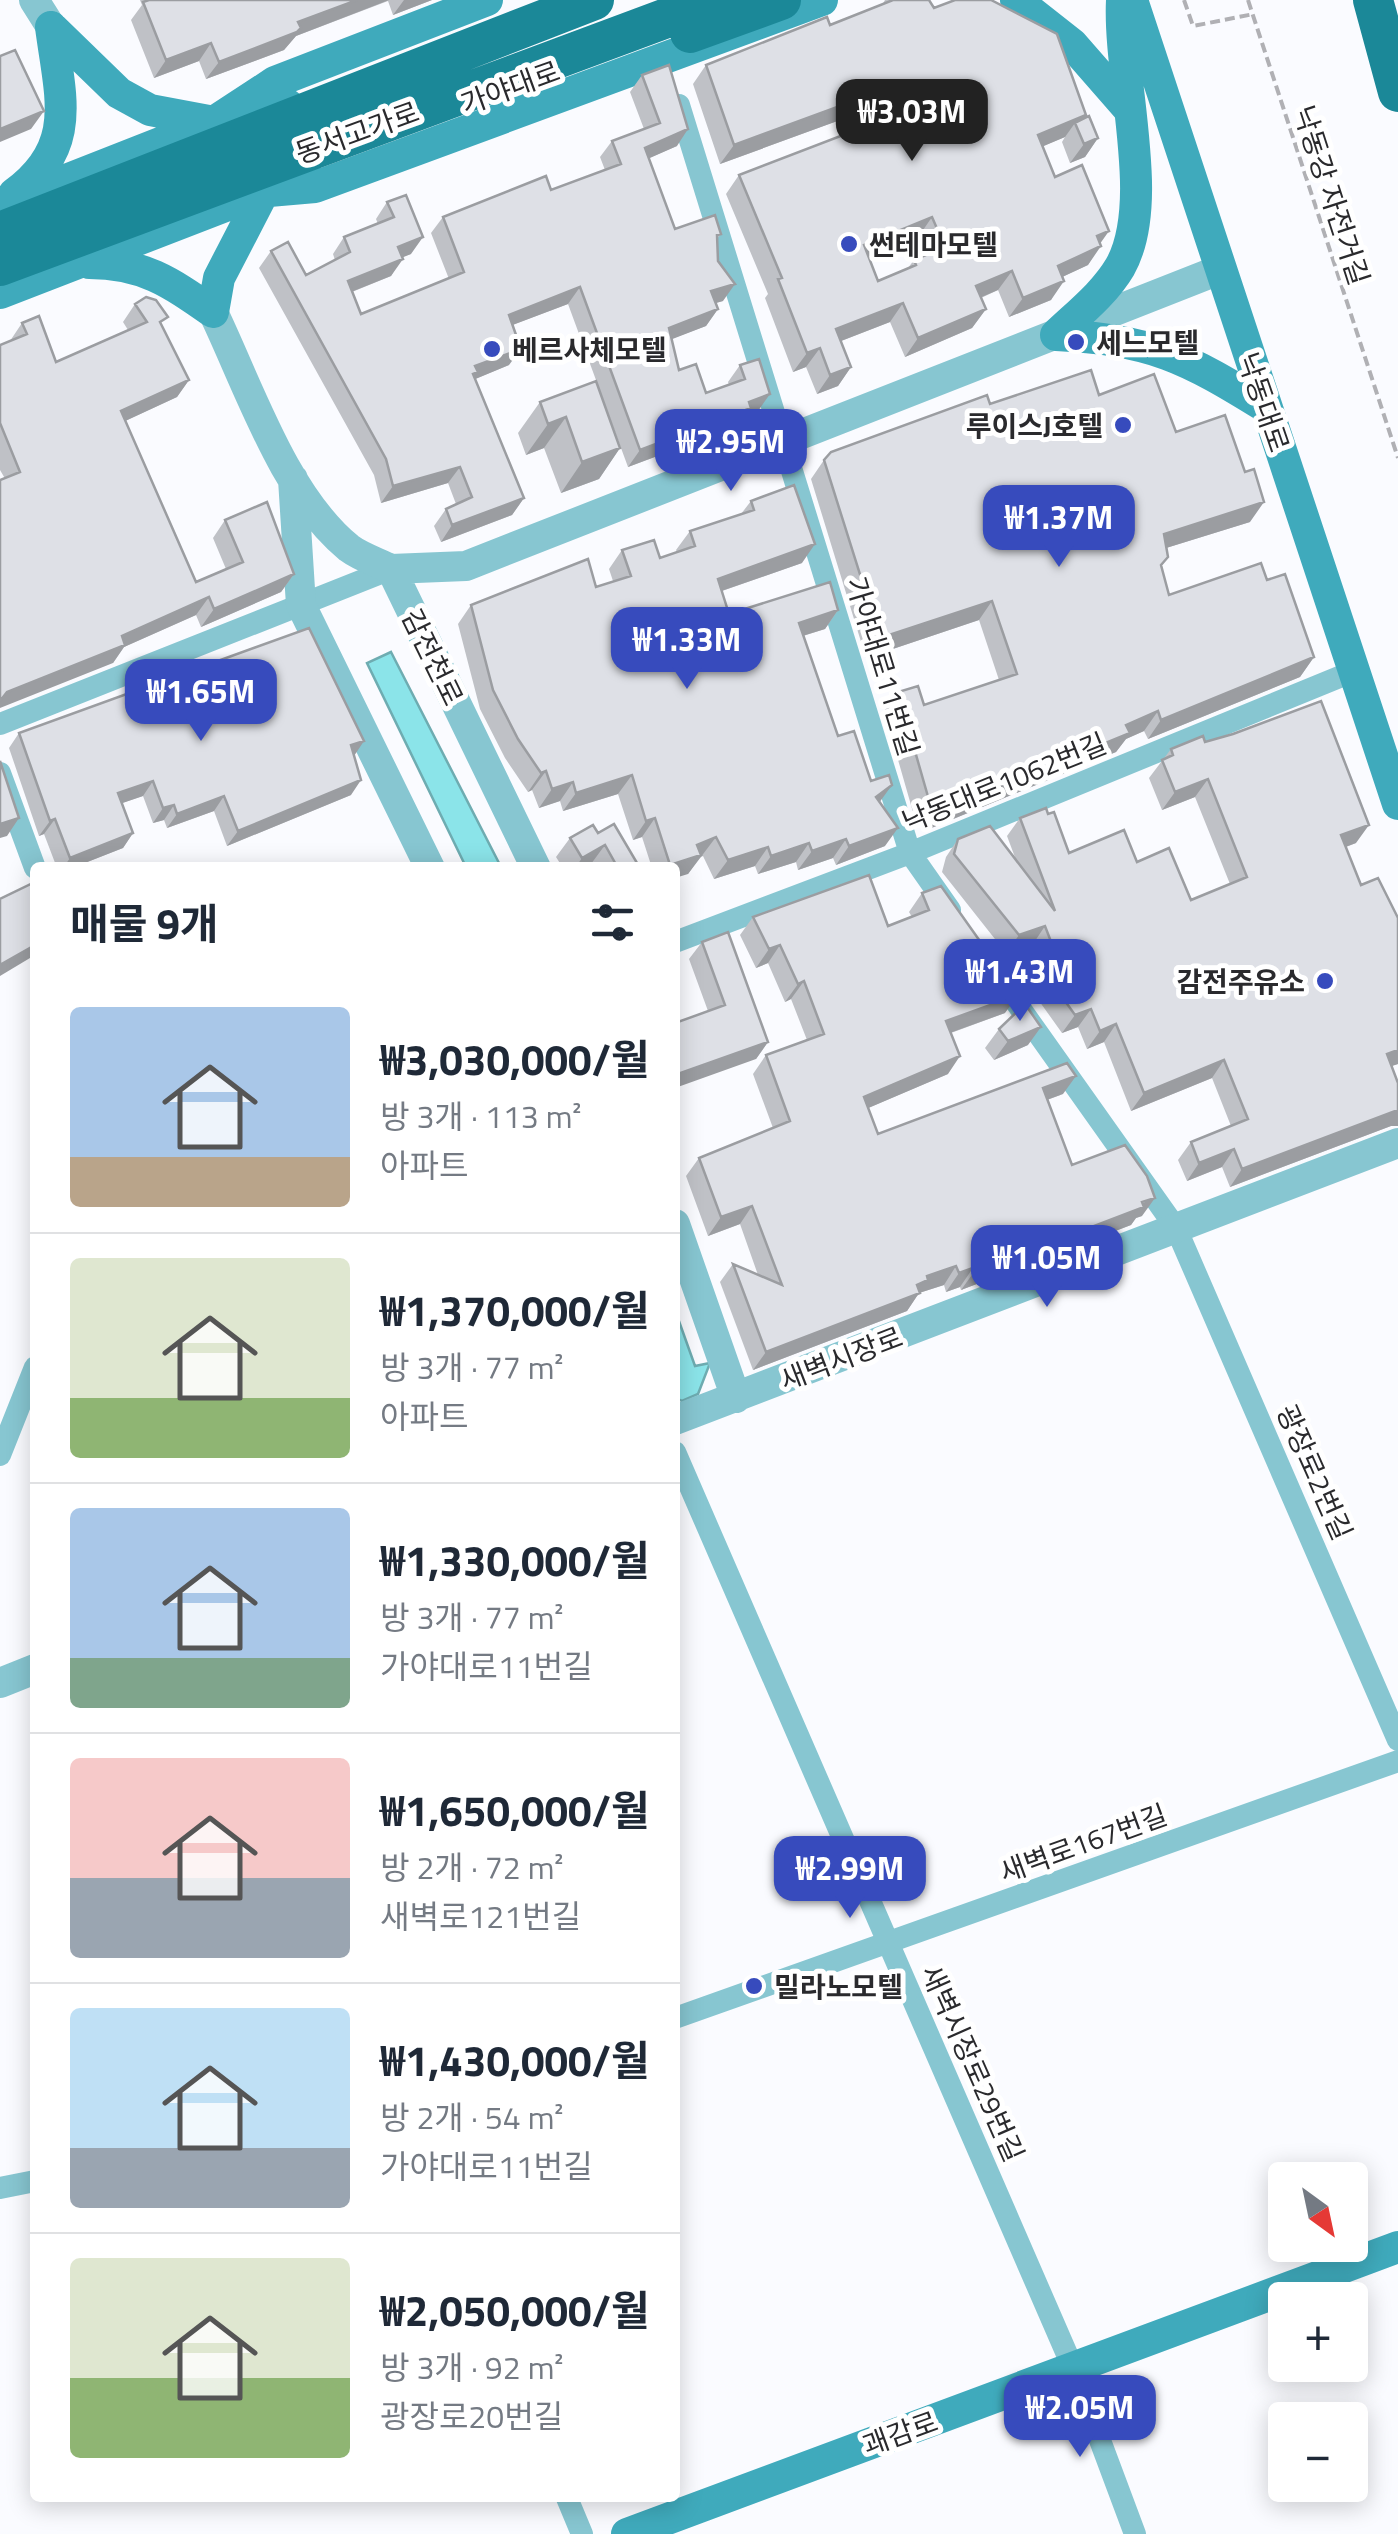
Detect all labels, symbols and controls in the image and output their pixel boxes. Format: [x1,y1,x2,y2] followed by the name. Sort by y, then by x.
[454,49,566,125] street label: 가야대로
[831,79,993,164] pin: ₩3.03M
[858,87,966,135] text: ₩3.03M
[289,90,425,174] street label: 동서고가로
[1283,100,1381,290] street label: 낙동강 자전거길
[869,223,998,266] place label: 썬테마모텔
[838,233,860,255] marker: 썬테마모텔
[1096,321,1199,364] place label: 세느모텔
[512,328,667,371] place label: 베르사체모텔
[1065,331,1087,353] marker: 세느모텔
[481,338,503,360] marker: 베르사체모텔
[1227,346,1301,458] street label: 낙동대로
[966,404,1103,447] place label: 루이스J호텔
[650,409,812,494] pin: ₩2.95M
[1112,414,1134,436] marker: 루이스J호텔
[677,417,785,465] text: ₩2.95M
[978,485,1140,570] pin: ₩1.37M
[1005,493,1113,541] text: ₩1.37M
[835,571,931,761] street label: 가야대로11번길
[391,601,475,713] street label: 감전천로
[606,607,768,692] pin: ₩1.33M
[633,615,741,663] text: ₩1.33M
[120,659,282,744] pin: ₩1.65M
[147,667,255,715] text: ₩1.65M
[895,721,1113,843] street label: 낙동대로1062번길
[70,891,219,955] text: 매물 9개
[585,895,640,950] icon: filters
[939,939,1101,1024] pin: ₩1.43M
[966,947,1074,995] text: ₩1.43M
[1176,960,1305,1003] place label: 감전주유소
[1314,970,1336,992] marker: 감전주유소
[380,1027,650,1091] text: ₩3,030,000/월
[150,1047,270,1167] icon: home
[380,1092,581,1140] text: 방 3개 · 113 m²
[380,1141,468,1189] text: 아파트
[966,1225,1128,1310] pin: ₩1.05M
[993,1233,1101,1281] text: ₩1.05M
[380,1278,650,1342] text: ₩1,370,000/월
[150,1298,270,1418] icon: home
[773,1315,909,1401] street label: 새벽시장로
[380,1343,563,1391] text: 방 3개 · 77 m²
[380,1392,468,1440] text: 아파트
[1266,1397,1364,1547] street label: 광장로2번길
[380,1528,650,1592] text: ₩1,330,000/월
[150,1548,270,1668] icon: home
[380,1593,563,1641] text: 방 3개 · 77 m²
[380,1642,592,1690] text: 가야대로11번길
[380,1778,650,1842] text: ₩1,650,000/월
[993,1793,1173,1893] street label: 새벽로167번길
[150,1798,270,1918] icon: home
[769,1836,931,1921] pin: ₩2.99M
[380,1843,563,1891] text: 방 2개 · 72 m²
[796,1844,904,1892] text: ₩2.99M
[380,1892,581,1940] text: 새벽로121번길
[910,1958,1036,2168] street label: 새벽시장로29번길
[774,1965,903,2008] place label: 밀라노모텔
[743,1975,765,1997] marker: 밀라노모텔
[380,2028,650,2092] text: ₩1,430,000/월
[150,2048,270,2168] icon: home
[380,2093,563,2141] text: 방 2개 · 54 m²
[380,2142,592,2190] text: 가야대로11번길
[1268,2162,1368,2262] north arrow
[1268,2162,1368,2502] map controls
[380,2278,650,2342] text: ₩2,050,000/월
[1268,2282,1368,2382] button: +
[150,2298,270,2418] icon: home
[380,2343,563,2391] text: 방 3개 · 92 m²
[999,2375,1161,2460] pin: ₩2.05M
[1026,2383,1134,2431] text: ₩2.05M
[380,2392,563,2440] text: 광장로20번길
[856,2400,944,2466] street label: 괘감로
[1268,2402,1368,2502] button: −

